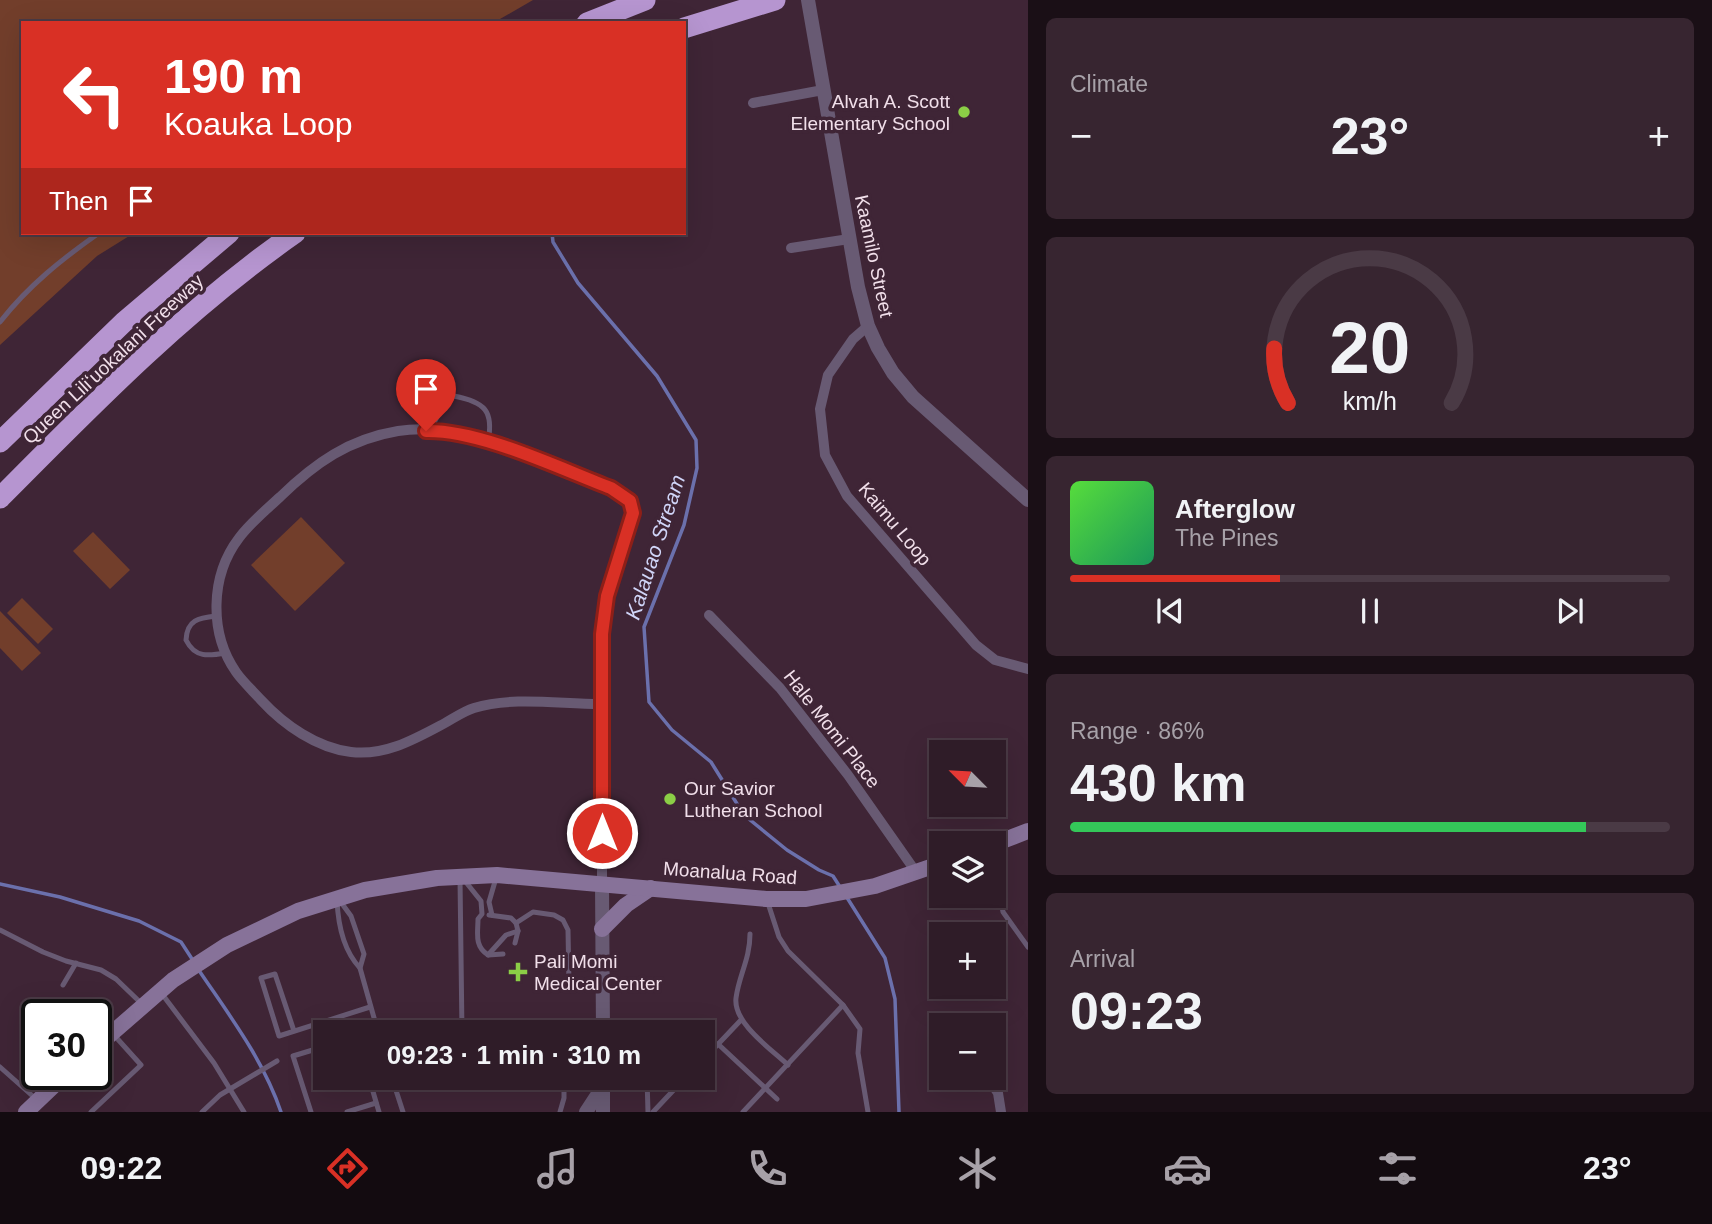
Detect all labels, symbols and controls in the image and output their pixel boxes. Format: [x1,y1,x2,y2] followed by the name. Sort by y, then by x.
[49,49,140,140] icon: left
[164,49,303,103] text: 190 m
[1070,71,1148,97] text: Climate
[791,91,951,134] place label: Alvah A. Scott Elementary School
[956,104,972,120] marker: Alvah A. Scott Elementary School
[164,106,353,142] text: Koauka Loop
[1331,107,1409,165] text: 23°
[1070,115,1092,157] text: −
[1648,115,1670,157] text: +
[122,182,160,220] icon: arrive
[49,186,108,216] text: Then
[851,193,897,320] street label: Kaamilo Street
[19,270,208,448] street label: Queen Liliʻuokalani Freeway
[1330,308,1410,389] text: 20
[396,359,456,431] pin
[407,370,445,408] icon: arrive
[1343,387,1397,415] text: km/h
[621,472,689,622] water label: Kalauao Stream
[854,478,936,570] street label: Kaimu Loop
[1175,494,1295,524] text: Afterglow
[1175,525,1279,551] text: The Pines
[1151,592,1189,630] icon: previous
[1351,592,1389,630] icon: pause
[1551,592,1589,630] icon: next
[780,666,884,792] street label: Hale Momi Place
[1070,718,1204,744] text: Range · 86%
[929,740,1006,817] north arrow
[929,740,1006,1090] map controls
[1070,754,1246,812] text: 430 km
[684,778,822,821] place label: Our Savior Lutheran School
[662,791,678,807] marker: Our Savior Lutheran School
[565,796,639,870] position arrow
[929,831,1006,908] button: layers
[662,858,798,888] street label: Moanalua Road
[929,922,1006,999] button: +
[1070,946,1135,972] text: Arrival
[534,951,662,994] place label: Pali Momi Medical Center
[508,962,528,982] marker: Pali Momi Medical Center
[1070,982,1203,1040] text: 09:23
[21,999,112,1090] speed limit sign: 30
[929,1013,1006,1090] button: −
[387,1040,641,1070] text: 09:23 · 1 min · 310 m
[323,1144,372,1193] icon: directions
[533,1144,582,1193] icon: music
[743,1144,792,1193] icon: phone
[953,1144,1002,1193] icon: climate
[1163,1144,1212,1193] icon: car
[1373,1144,1422,1193] icon: filters
[80,1150,162,1186] text: 09:22
[1583,1150,1632,1186] text: 23°

